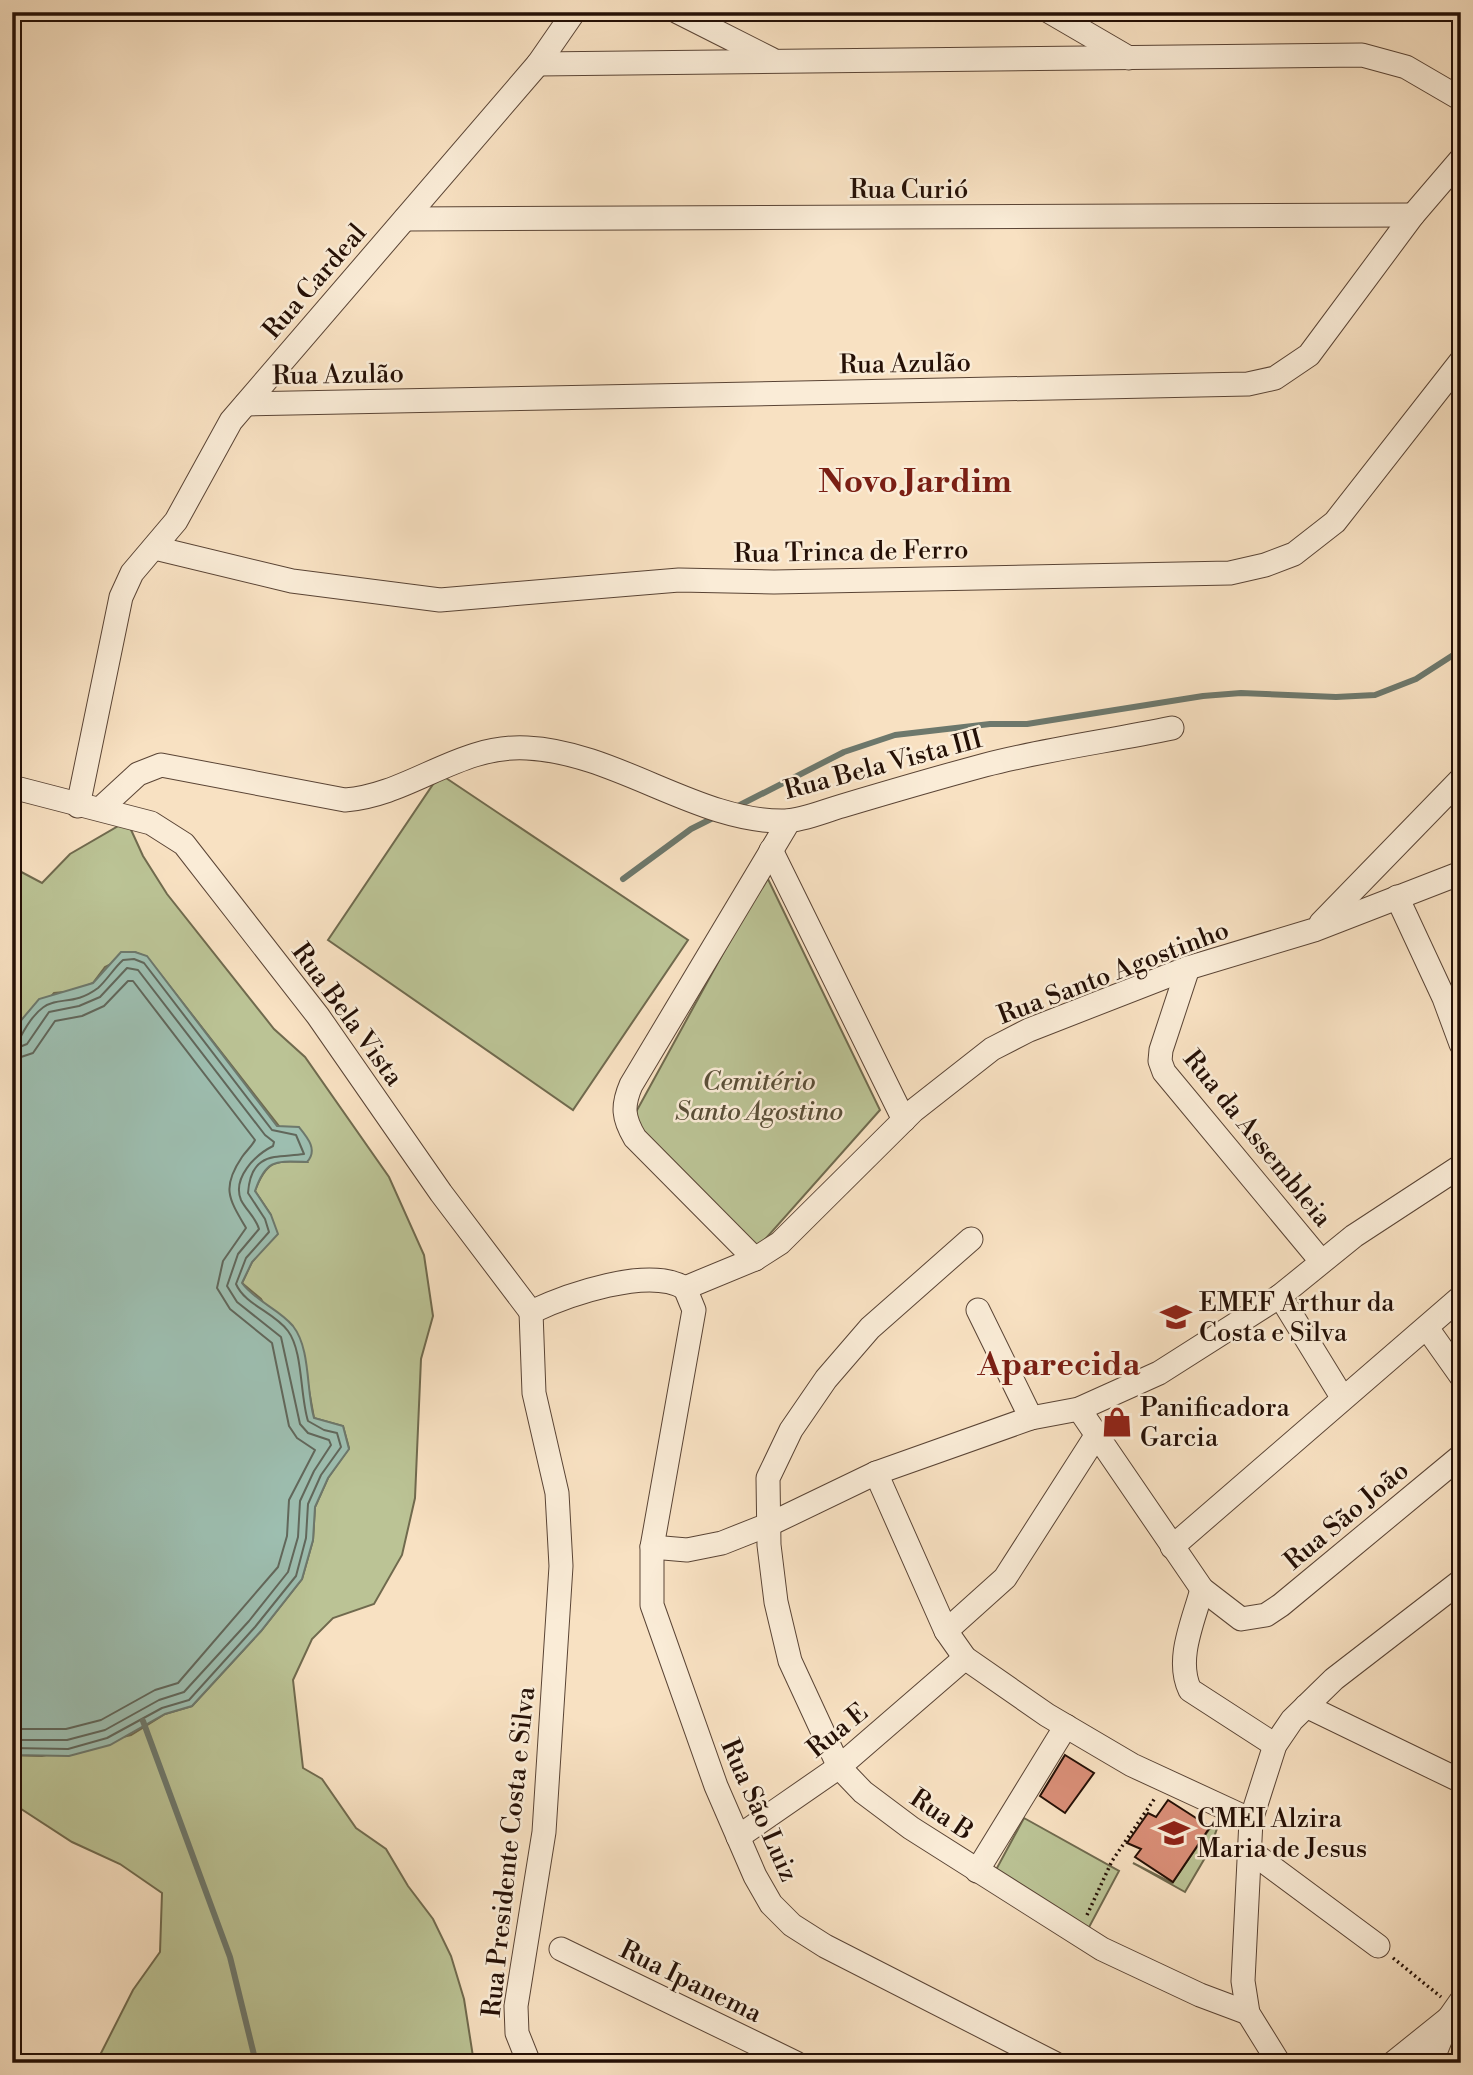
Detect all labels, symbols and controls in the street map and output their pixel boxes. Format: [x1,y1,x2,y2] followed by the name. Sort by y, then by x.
[850,174,968,206] street label: Rua Curió
[256,217,374,346] street label: Rua Cardeal
[839,347,971,381] street label: Rua Azulão
[272,358,404,392] street label: Rua Azulão
[818,462,1012,503] district label: Novo Jardim
[733,534,969,570] street label: Rua Trinca de Ferro
[781,723,986,807] street label: Rua Bela Vista III
[993,914,1234,1032] street label: Rua Santo Agostinho
[285,937,410,1093] street label: Rua Bela Vista
[1176,1044,1339,1234] street label: Rua da Assembleia
[675,1066,843,1128] park label: Cemitério Santo Agostino
[1199,1287,1395,1349] place label: EMEF Arthur da Costa e Silva
[1159,1300,1193,1334] school or university icon: EMEF Arthur da Costa e Silva
[977,1345,1142,1386] district label: Aparecida
[1140,1392,1290,1454] place label: Panificadora Garcia
[1100,1405,1134,1439] shop icon: Panificadora Garcia
[1278,1454,1415,1577] street label: Rua São João
[476,1684,542,2019] street label: Rua Presidente Costa e Silva
[801,1697,875,1765] street label: Rua E
[713,1734,805,1887] street label: Rua São Luiz
[904,1782,979,1848] street label: Rua B
[1197,1803,1367,1865] place label: CMEI Alzira Maria de Jesus
[1157,1816,1191,1850] school or university icon: CMEI Alzira Maria de Jesus
[614,1934,767,2030] street label: Rua Ipanema

